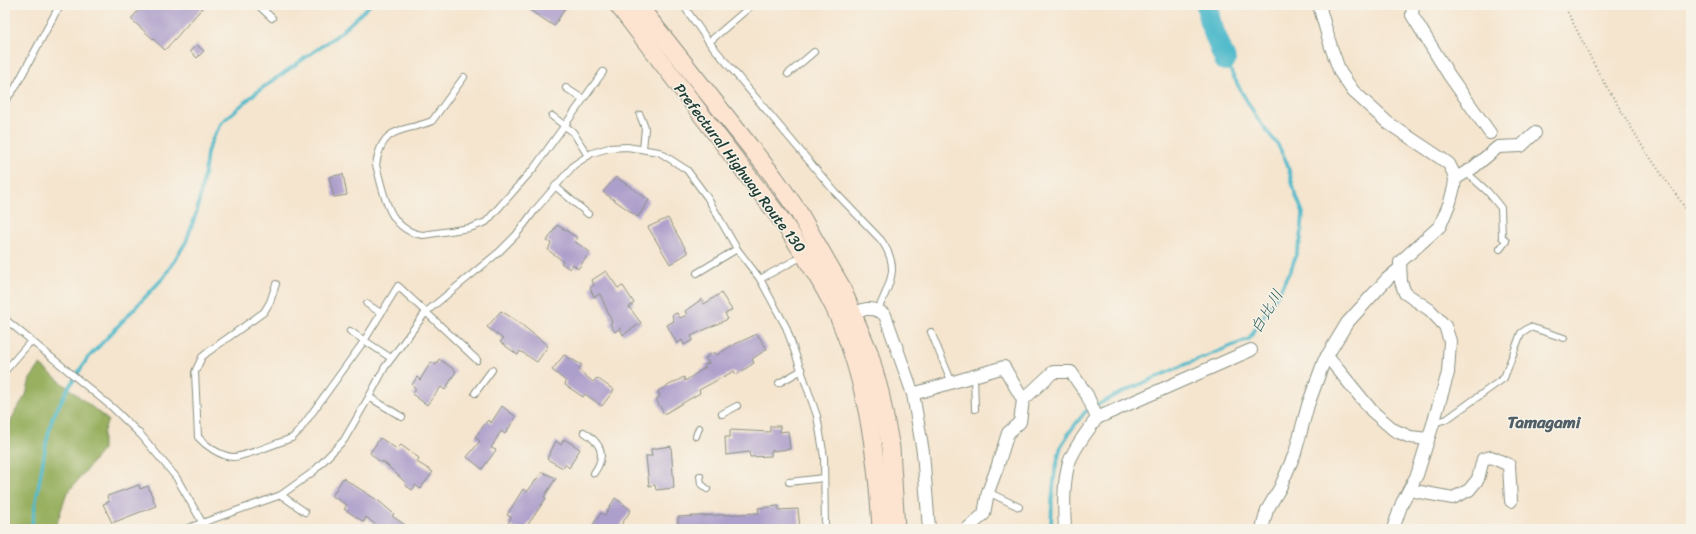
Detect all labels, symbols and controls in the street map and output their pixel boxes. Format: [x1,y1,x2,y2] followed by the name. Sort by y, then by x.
[667,77,813,259] street label: Prefectural Highway Route 130
[1242,283,1291,339] water label: 白比川
[1508,407,1582,437] district label: Tamagami

